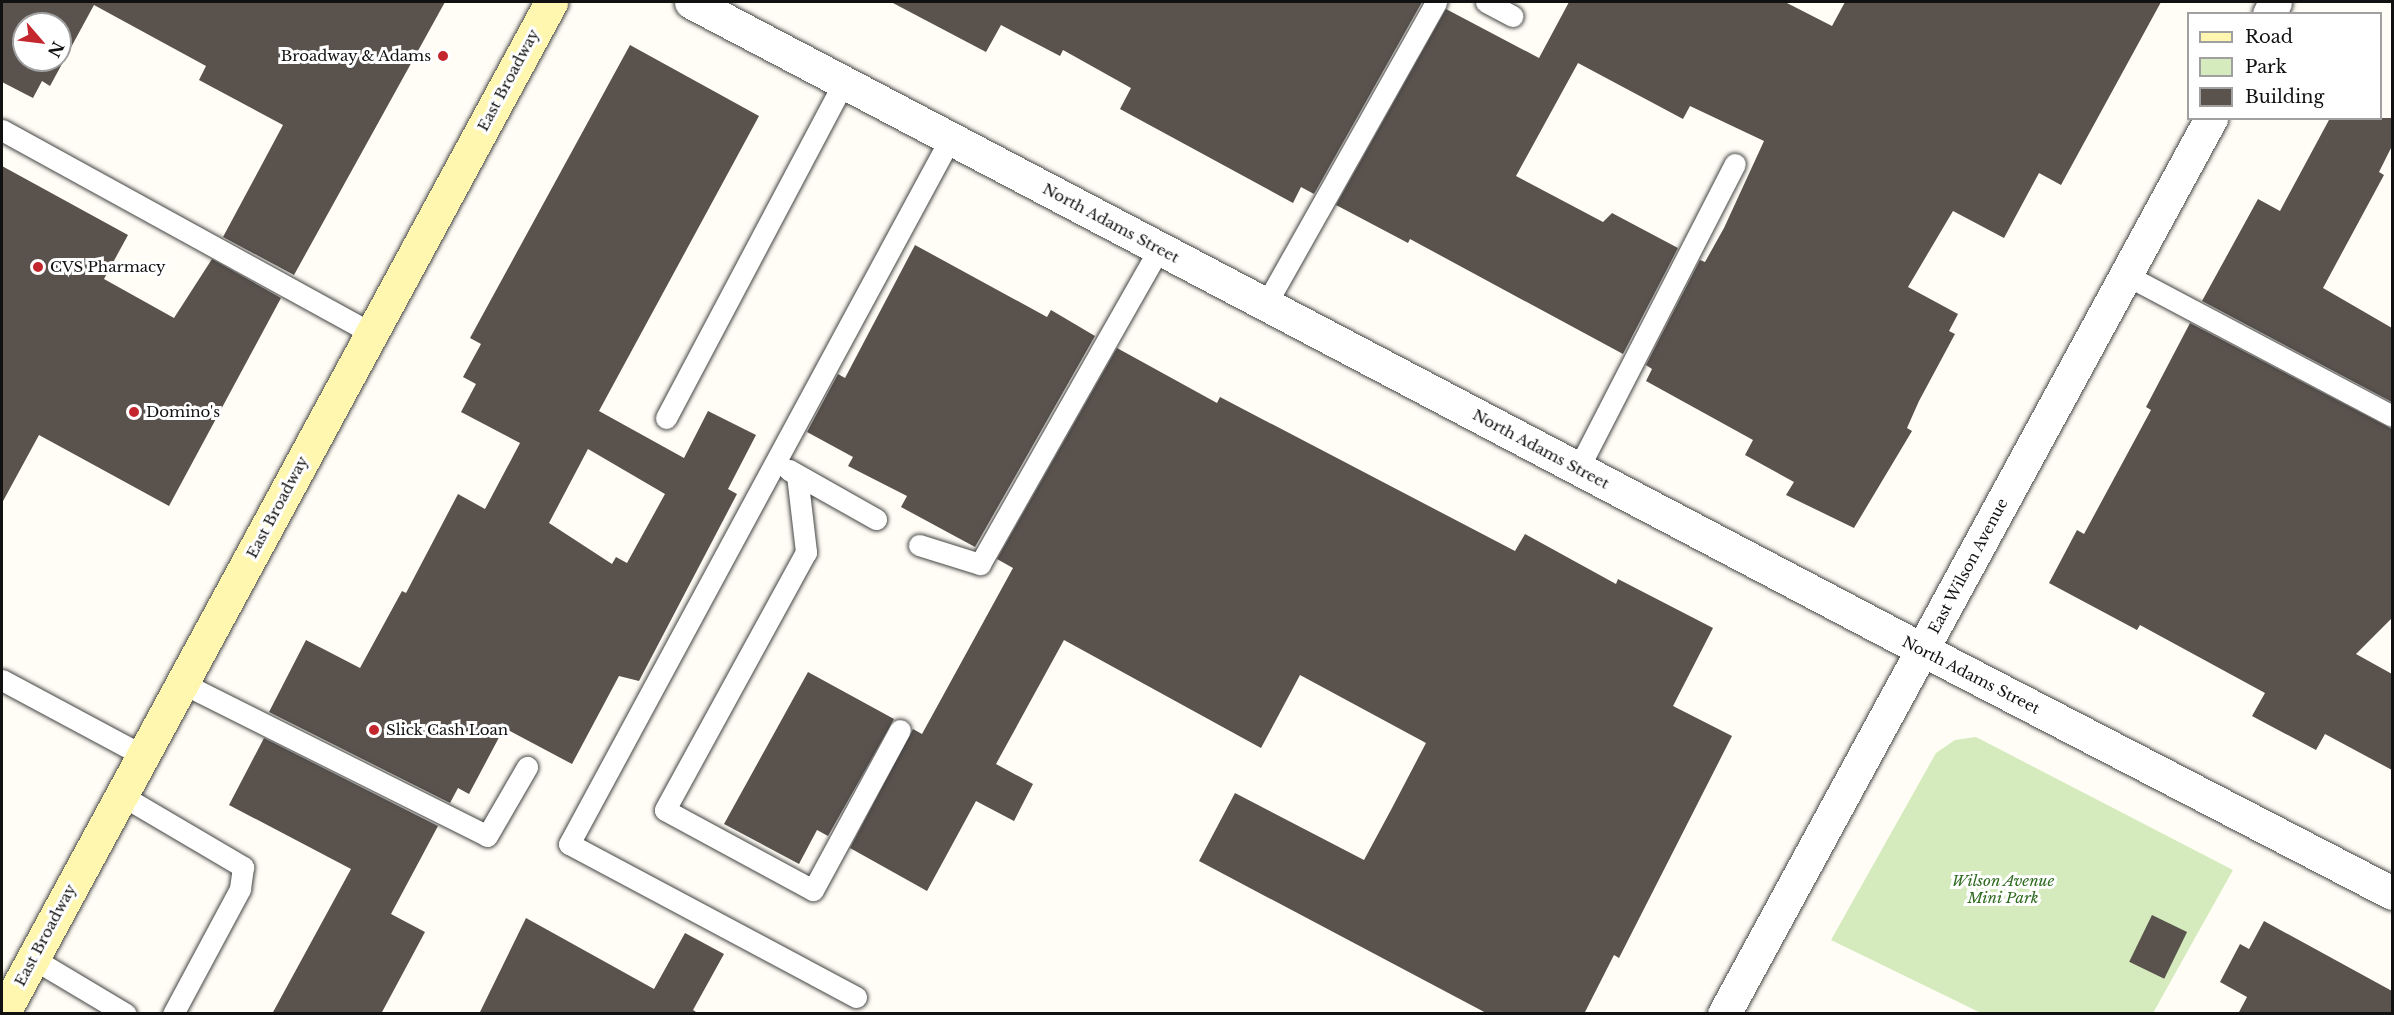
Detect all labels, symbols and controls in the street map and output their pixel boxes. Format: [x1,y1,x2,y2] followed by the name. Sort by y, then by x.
[12,12,72,72] north arrow
[2187,12,2382,120] legend
[474,26,542,134] street label: East Broadway
[2245,26,2293,48] text: Road
[44,38,68,61] text: N
[280,47,431,65] place label: Broadway & Adams
[436,49,450,63] marker: Broadway & Adams
[2245,56,2287,78] text: Park
[2245,86,2324,108] text: Building
[1039,179,1183,267] street label: North Adams Street
[50,258,166,276] place label: CVS Pharmacy
[31,260,45,274] marker: CVS Pharmacy
[146,403,220,421] place label: Domino's
[127,405,141,419] marker: Domino's
[1469,405,1613,493] street label: North Adams Street
[243,453,311,561] street label: East Broadway
[1924,495,2012,637] street label: East Wilson Avenue
[1899,632,2043,718] street label: North Adams Street
[386,721,508,739] place label: Slick Cash Loan
[367,723,381,737] marker: Slick Cash Loan
[1951,871,2055,906] park label: Wilson Avenue Mini Park
[11,881,79,989] street label: East Broadway

